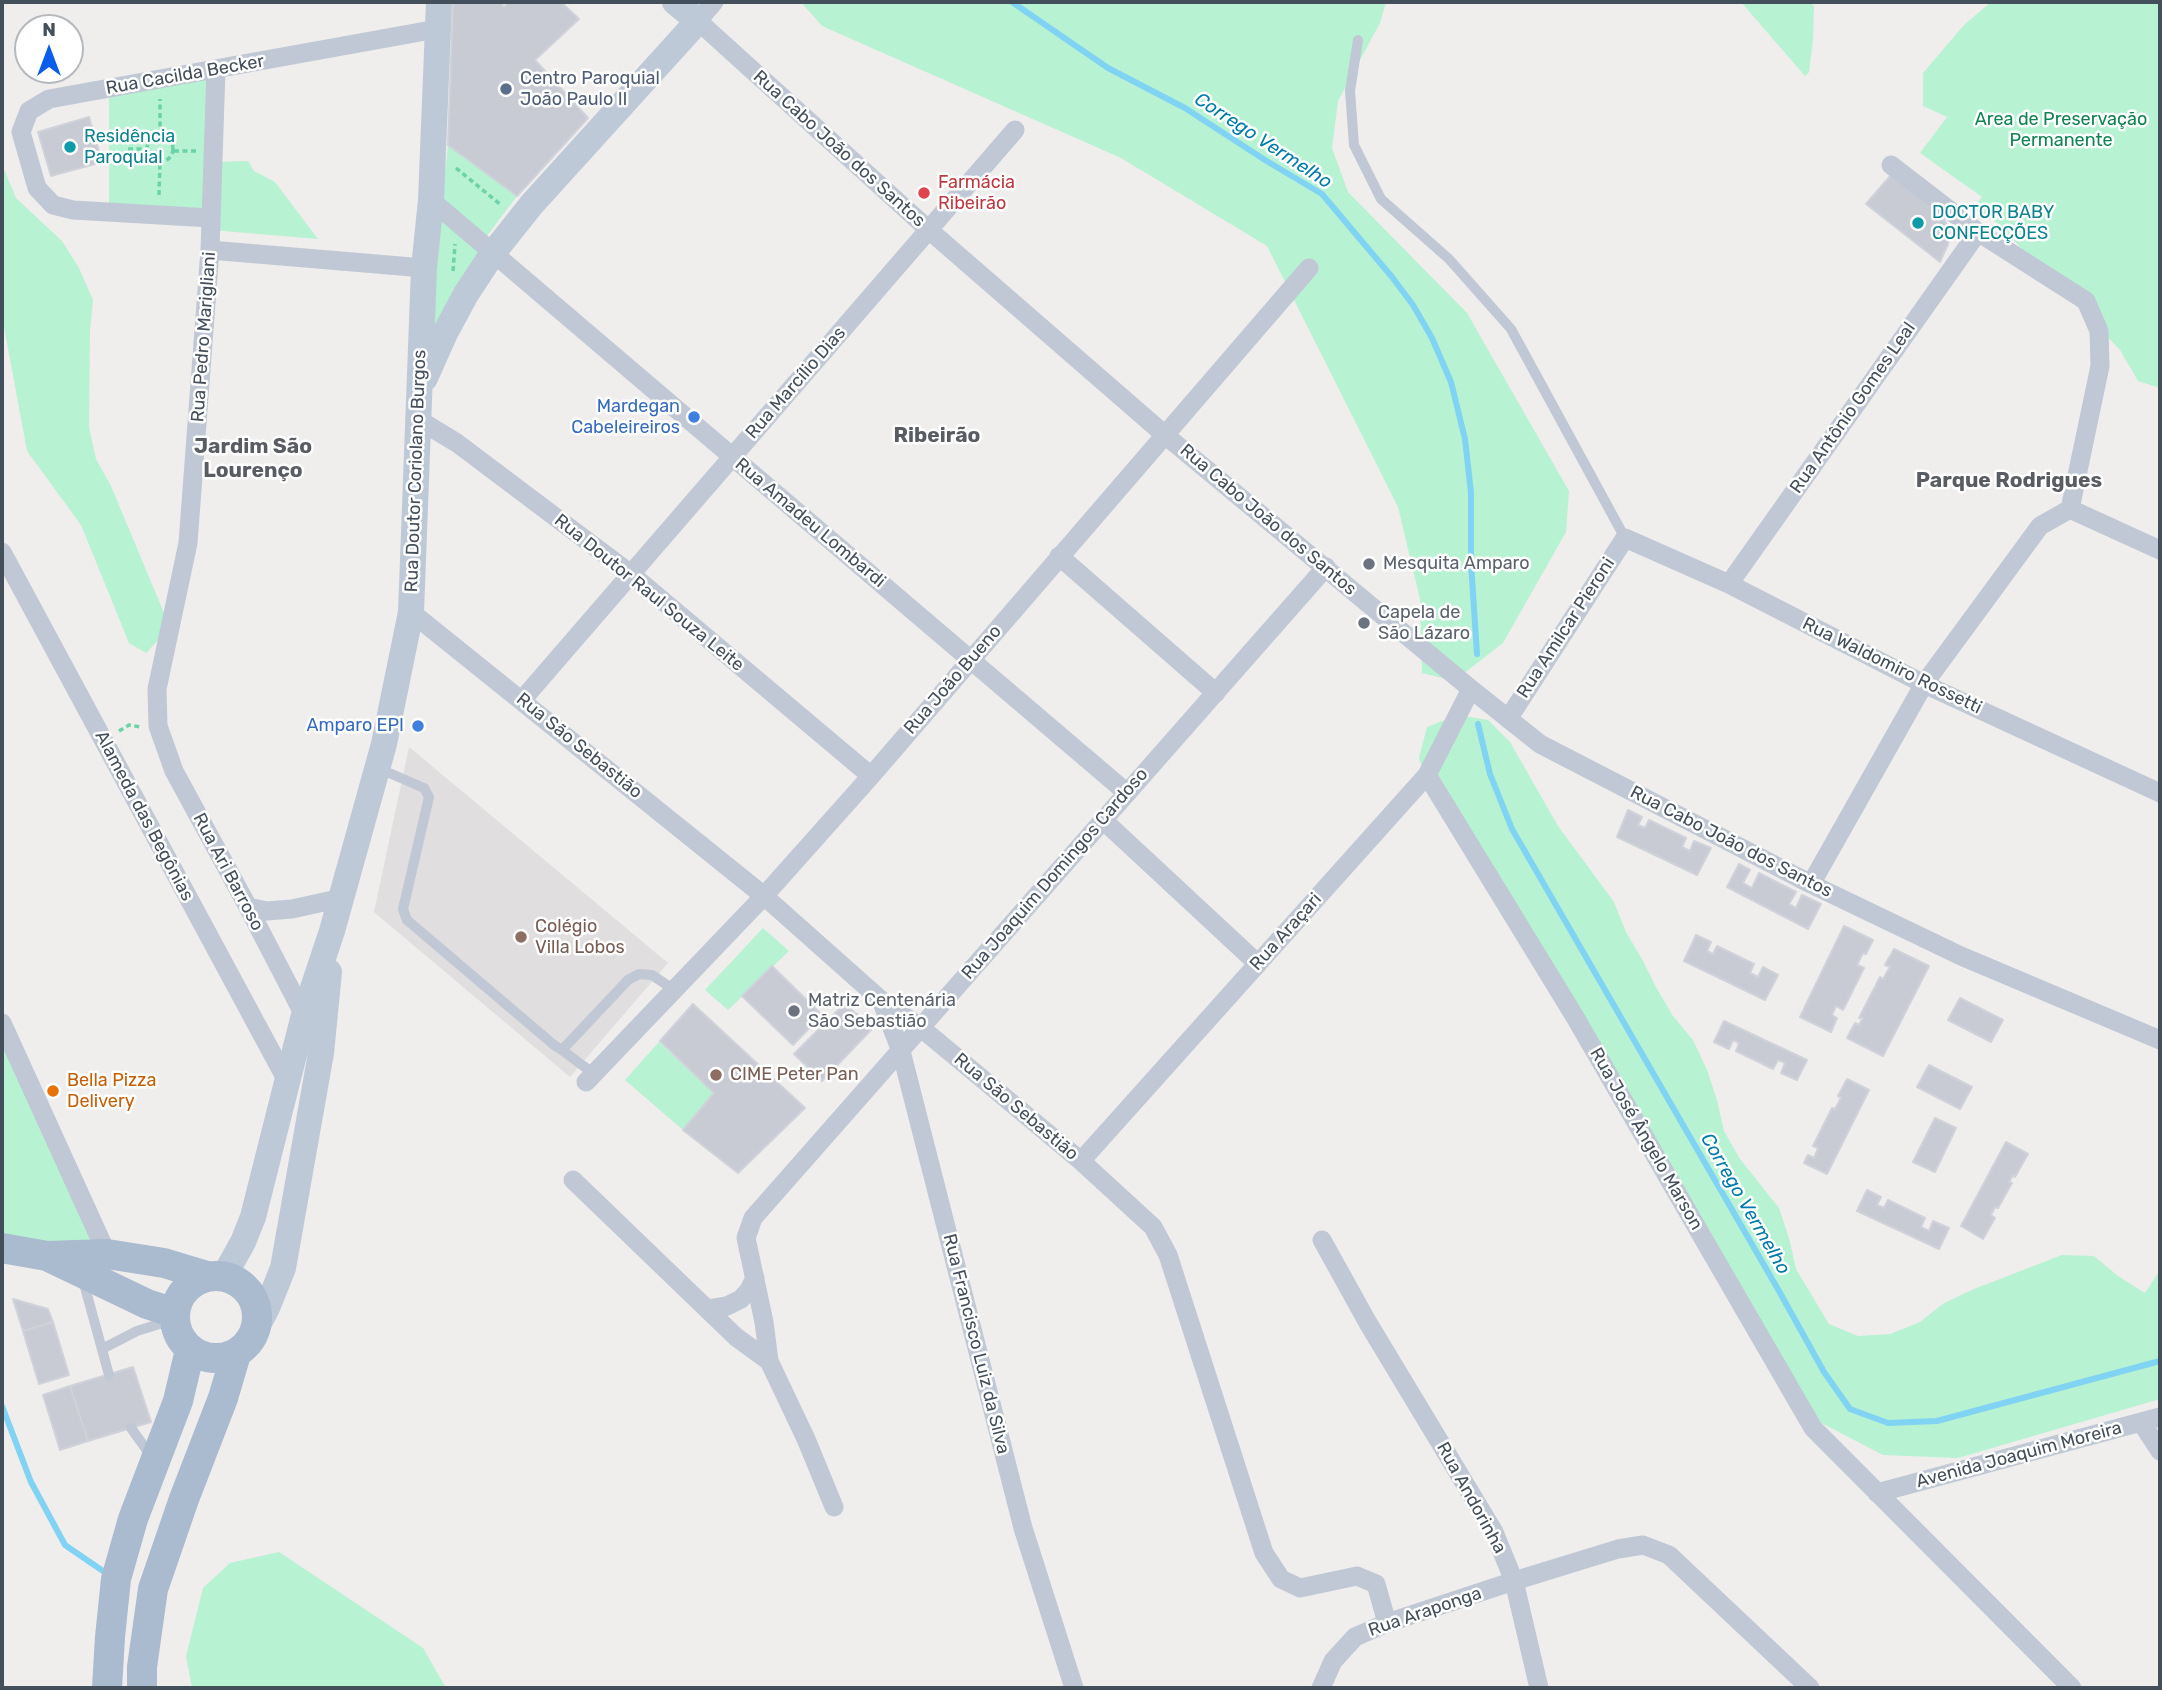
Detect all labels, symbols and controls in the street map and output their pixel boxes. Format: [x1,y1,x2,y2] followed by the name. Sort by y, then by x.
[14,14,84,84] north arrow
[42,18,56,41] text: N
[104,50,266,100] street label: Rua Cacilda Becker
[749,66,929,232] street label: Rua Cabo João dos Santos
[520,68,660,110] place label: Centro Paroquial João Paulo II
[498,81,514,97] marker: Centro Paroquial João Paulo II
[1190,88,1336,194] water label: Corrego Vermelho
[1975,109,2147,152] park label: Area de Preservação Permanente
[84,126,175,168] place label: Residência Paroquial
[62,139,78,155] marker: Residência Paroquial
[938,172,1015,214] place label: Farmácia Ribeirão
[916,185,932,201] marker: Farmácia Ribeirão
[1932,202,2054,244] place label: DOCTOR BABY CONFECÇÕES
[1910,215,1926,231] marker: DOCTOR BABY CONFECÇÕES
[187,251,221,423] street label: Rua Pedro Marigliani
[1786,318,1920,498] street label: Rua Antônio Gomes Leal
[741,322,851,444] street label: Rua Marcílio Dias
[401,349,431,593] street label: Rua Doutor Coriolano Burgos
[571,396,680,438] place label: Mardegan Cabeleireiros
[686,409,702,425] marker: Mardegan Cabeleireiros
[894,423,980,449] district label: Ribeirão
[194,434,312,484] district label: Jardim São Lourenço
[1175,440,1361,600] street label: Rua Cabo João dos Santos
[730,454,890,592] street label: Rua Amadeu Lombardi
[1916,468,2102,494] district label: Parque Rodrigues
[550,510,748,676] street label: Rua Doutor Raul Souza Leite
[1383,553,1530,575] place label: Mesquita Amparo
[1513,554,1619,702] street label: Rua Amilcar Pieroni
[1361,556,1377,572] marker: Mesquita Amparo
[1378,602,1470,644] place label: Capela de São Lázaro
[1799,613,1985,719] street label: Rua Waldomiro Rossetti
[1356,615,1372,631] marker: Capela de São Lázaro
[900,621,1006,739] street label: Rua João Bueno
[512,689,646,803] street label: Rua São Sebastião
[306,715,404,737] place label: Amparo EPI
[410,718,426,734] marker: Amparo EPI
[90,727,198,905] street label: Alameda das Begônias
[957,764,1153,984] street label: Rua Joaquim Domingos Cardoso
[1626,782,1836,902] street label: Rua Cabo João dos Santos
[188,810,268,934] street label: Rua Ari Barroso
[1246,889,1326,975] street label: Rua Araçari
[535,916,625,958] place label: Colégio Villa Lobos
[513,929,529,945] marker: Colégio Villa Lobos
[808,990,956,1032] place label: Matriz Centenária São Sebastião
[786,1003,802,1019] marker: Matriz Centenária São Sebastião
[1585,1044,1707,1234] street label: Rua José Ângelo Marson
[949,1049,1083,1165] street label: Rua São Sebastião
[730,1064,859,1086] place label: CIME Peter Pan
[708,1067,724,1083] marker: CIME Peter Pan
[67,1070,156,1112] place label: Bella Pizza Delivery
[45,1083,61,1099] marker: Bella Pizza Delivery
[1695,1129,1795,1279] water label: Corrego Vermelho
[938,1232,1014,1456] street label: Rua Francisco Luiz da Silva
[1914,1417,2124,1493] street label: Avenida Joaquim Moreira
[1431,1439,1511,1557] street label: Rua Andorinha
[1366,1583,1484,1641] street label: Rua Araponga

